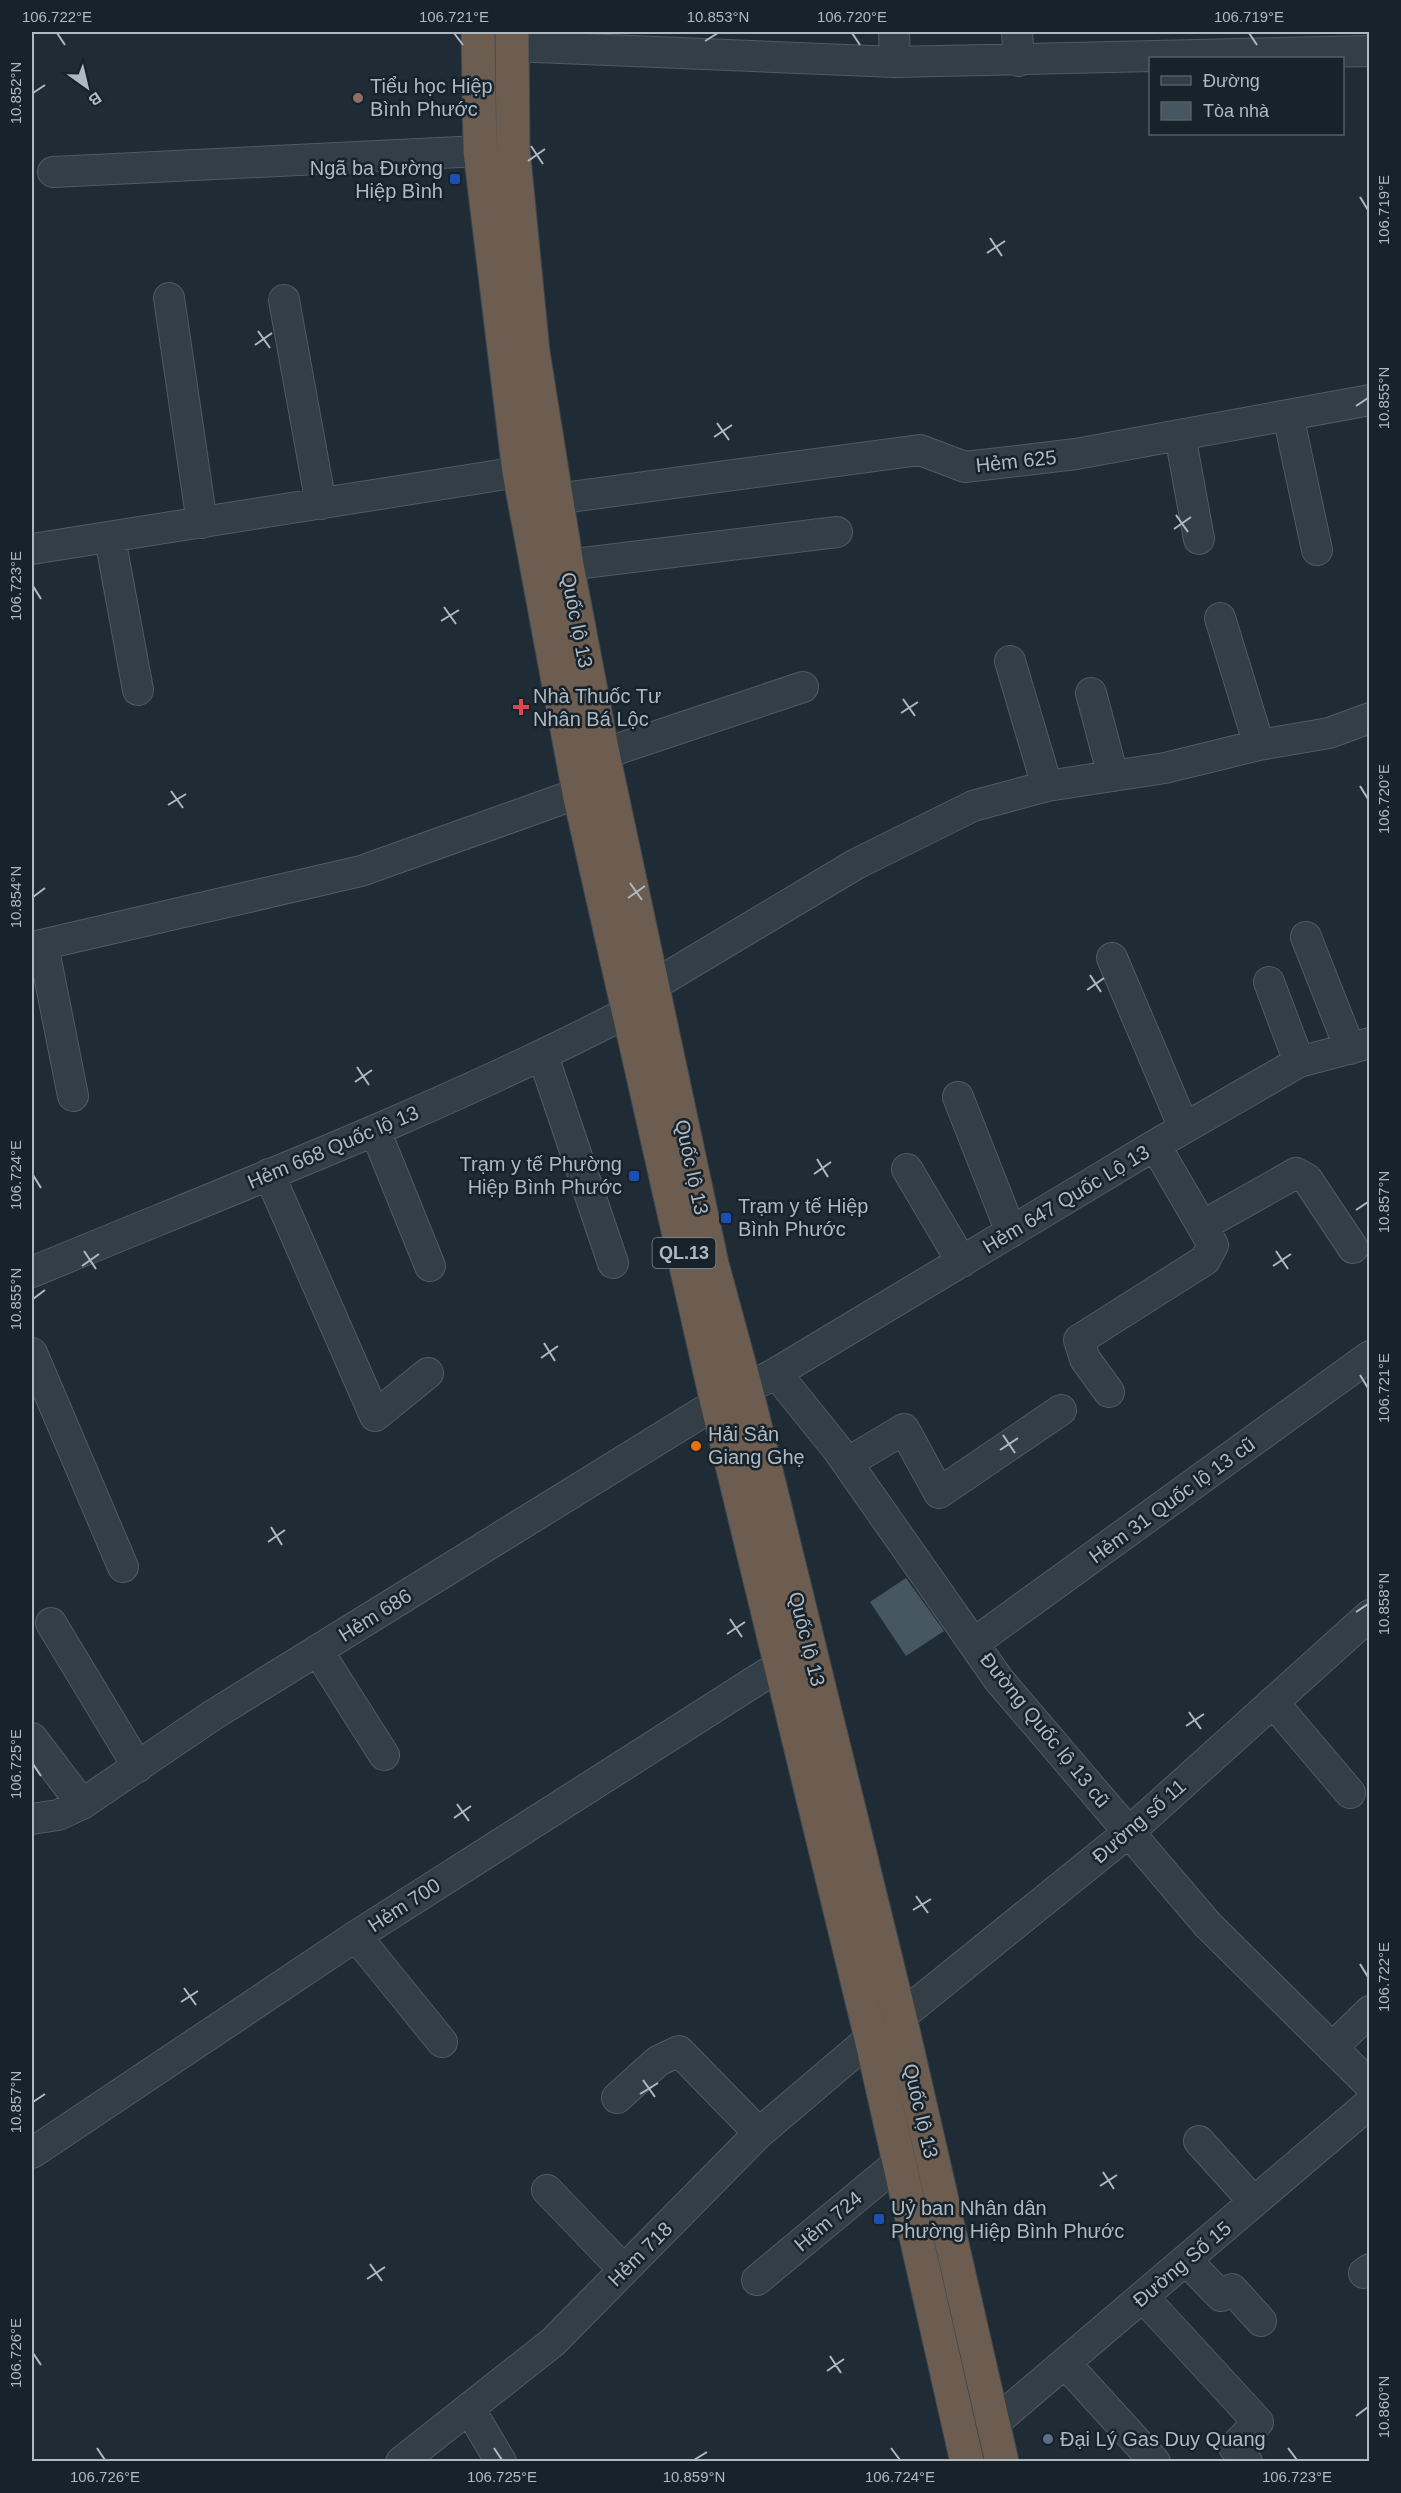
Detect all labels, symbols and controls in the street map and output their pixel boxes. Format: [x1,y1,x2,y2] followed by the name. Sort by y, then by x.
[22,8,92,25] text: 106.722°E
[419,8,489,25] text: 106.721°E
[687,8,749,25] text: 10.853°N
[817,8,887,25] text: 106.720°E
[1214,8,1284,25] text: 106.719°E
[57,57,117,117] north arrow
[1149,57,1344,135] legend
[7,62,24,124] text: 10.852°N
[1203,71,1260,91] text: Đường
[370,75,493,120] place label: Tiểu học Hiệp Bình Phước
[86,89,105,109] text: B
[351,91,365,105] marker: Tiểu học Hiệp Bình Phước
[1203,101,1270,121] text: Tòa nhà
[310,157,443,202] place label: Ngã ba Đường Hiệp Bình
[448,172,462,186] marker: Ngã ba Đường Hiệp Bình
[1375,175,1392,245] text: 106.719°E
[1375,367,1392,429] text: 10.855°N
[974,446,1058,476] street label: Hẻm 625
[7,551,24,621] text: 106.723°E
[557,570,597,670] street label: Quốc lộ 13
[533,685,661,730] place label: Nhà Thuốc Tư Nhân Bá Lộc
[514,700,528,714] marker: Nhà Thuốc Tư Nhân Bá Lộc
[1375,764,1392,834] text: 106.720°E
[7,866,24,928] text: 10.854°N
[244,1101,422,1193] street label: Hẻm 668 Quốc lộ 13
[671,1117,713,1217] street label: Quốc lộ 13
[7,1140,24,1210] text: 106.724°E
[979,1141,1153,1257] street label: Hẻm 647 Quốc Lộ 13
[460,1153,622,1198] place label: Trạm y tế Phường Hiệp Bình Phước
[627,1169,641,1183] marker: Trạm y tế Phường Hiệp Bình Phước
[1375,1171,1392,1233] text: 10.857°N
[738,1195,868,1240] place label: Trạm y tế Hiệp Bình Phước
[719,1211,733,1225] marker: Trạm y tế Hiệp Bình Phước
[652,1238,716,1268] road number: QL.13
[7,1268,24,1330] text: 10.855°N
[1375,1353,1392,1423] text: 106.721°E
[708,1423,805,1468] place label: Hải Sản Giang Ghẹ
[1085,1433,1259,1567] street label: Hẻm 31 Quốc lộ 13 cũ
[689,1439,703,1453] marker: Hải Sản Giang Ghẹ
[1375,1573,1392,1635] text: 10.858°N
[335,1584,415,1646] street label: Hẻm 686
[785,1589,829,1689] street label: Quốc lộ 13
[976,1648,1114,1812] street label: Đường Quốc lộ 13 cũ
[7,1729,24,1799] text: 106.725°E
[1088,1775,1190,1867] street label: Đường số 11
[364,1874,444,1936] street label: Hẻm 700
[1375,1942,1392,2012] text: 106.722°E
[899,2061,943,2161] street label: Quốc lộ 13
[7,2071,24,2133] text: 10.857°N
[790,2186,866,2256] street label: Hẻm 724
[891,2197,1124,2242] place label: Uỷ ban Nhân dân Phường Hiệp Bình Phước
[872,2212,886,2226] marker: Uỷ ban Nhân dân Phường Hiệp Bình Phước
[1129,2217,1235,2311] street label: Đường Số 15
[604,2218,676,2290] street label: Hẻm 718
[7,2318,24,2388] text: 106.726°E
[1375,2376,1392,2438] text: 10.860°N
[1060,2428,1266,2450] place label: Đại Lý Gas Duy Quang
[1041,2432,1055,2446] marker: Đại Lý Gas Duy Quang
[70,2468,140,2485] text: 106.726°E
[467,2468,537,2485] text: 106.725°E
[663,2468,725,2485] text: 10.859°N
[865,2468,935,2485] text: 106.724°E
[1262,2468,1332,2485] text: 106.723°E

